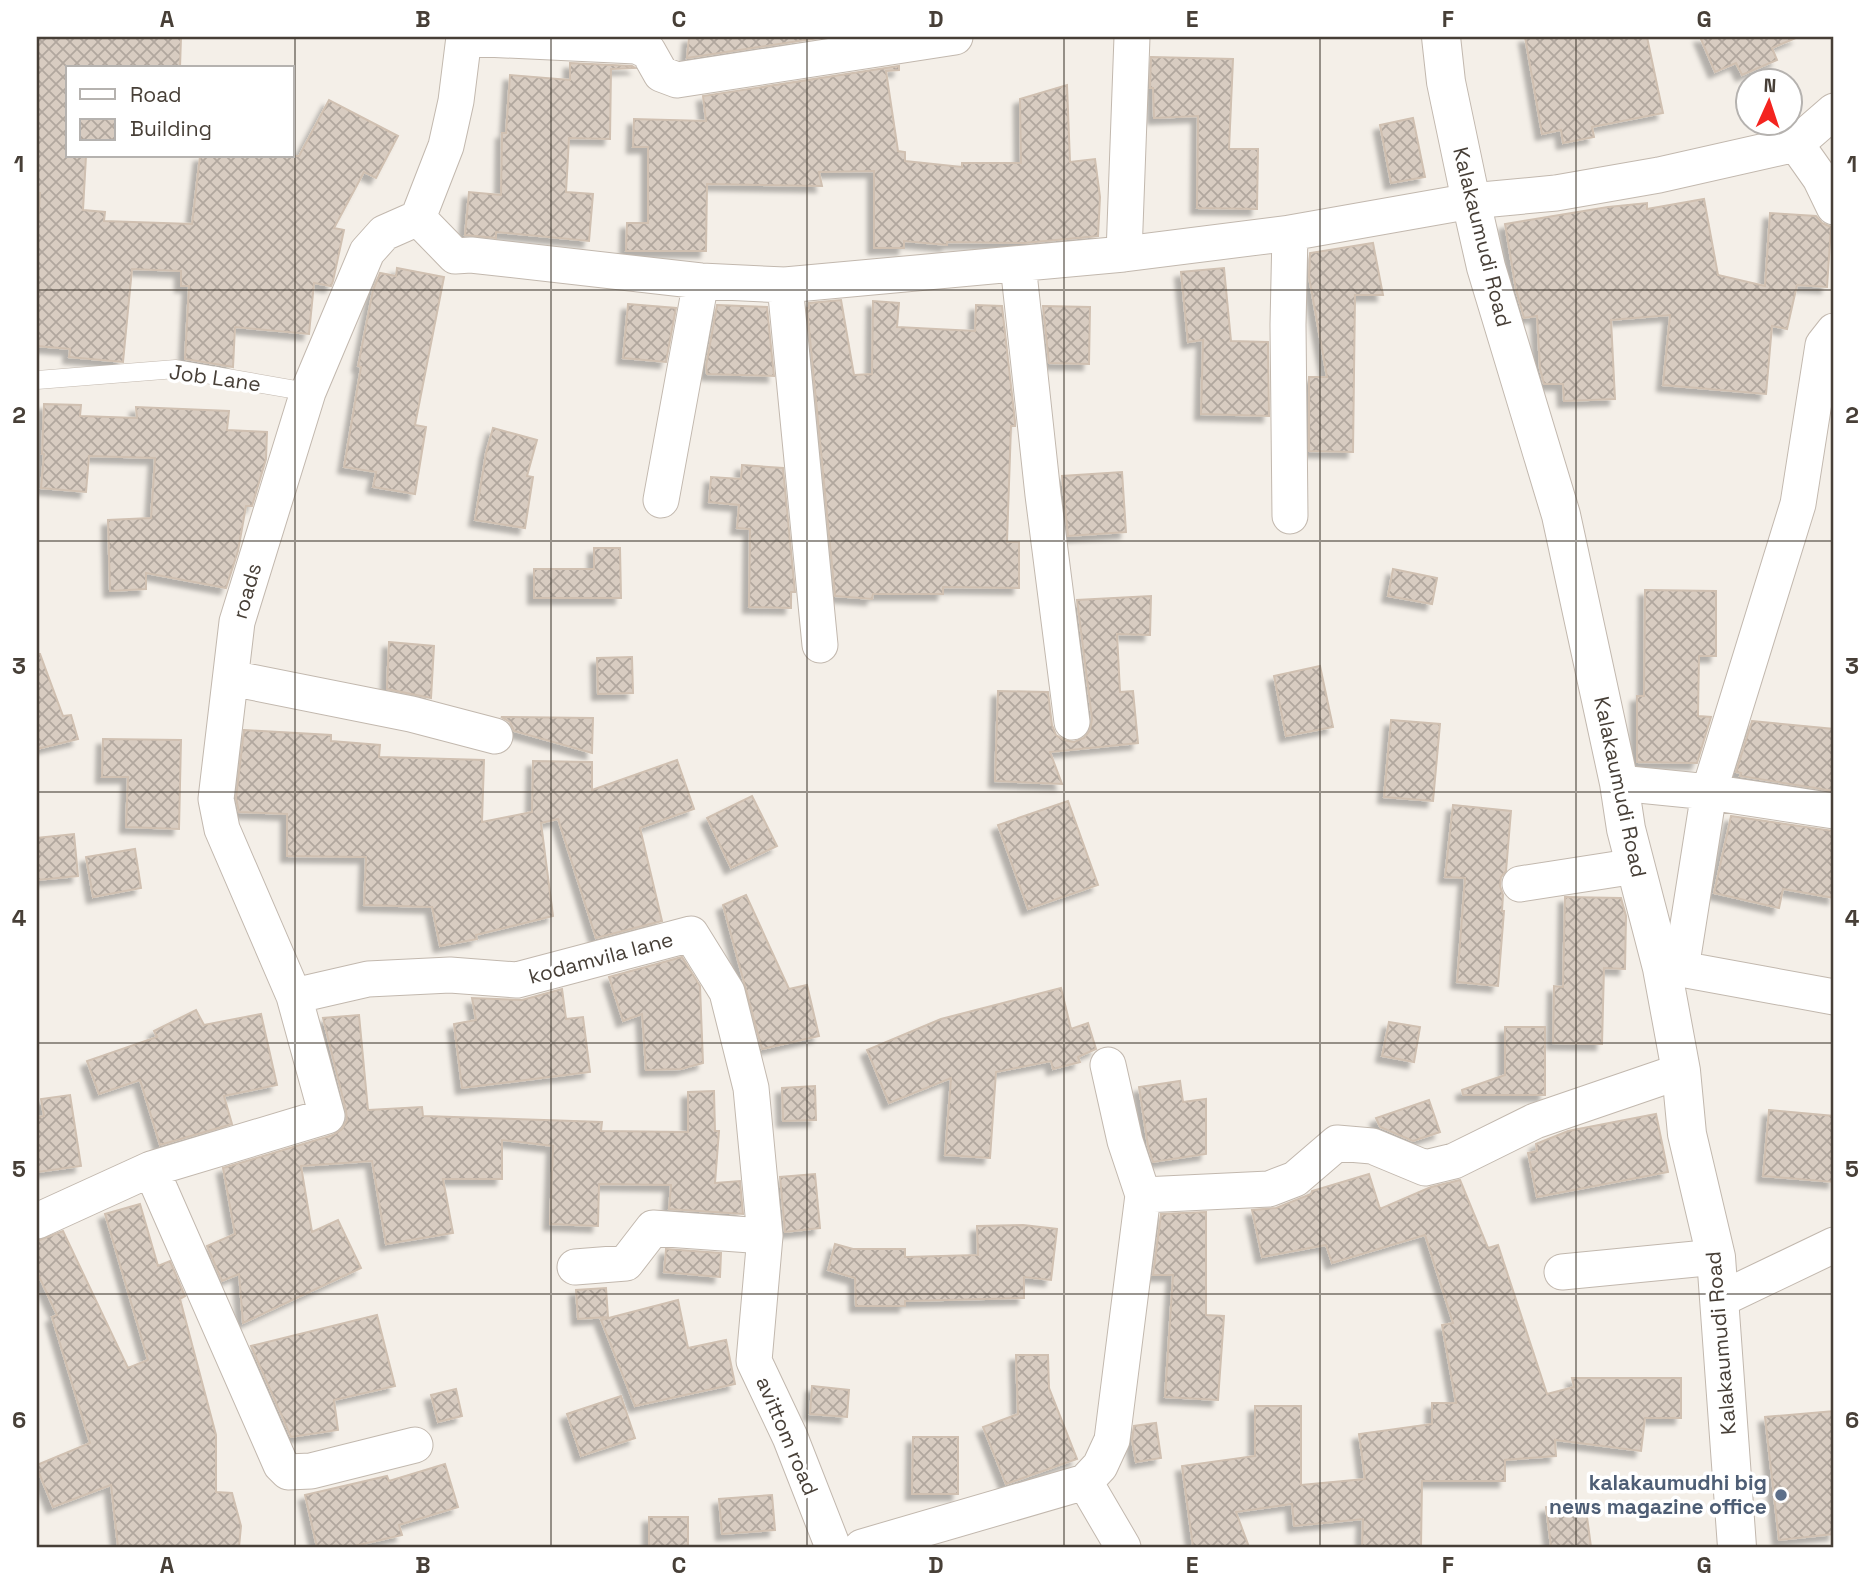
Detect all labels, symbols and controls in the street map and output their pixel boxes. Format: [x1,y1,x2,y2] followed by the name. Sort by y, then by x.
[160,4,175,34] text: A
[415,4,431,34] text: B
[672,4,686,34] text: C
[928,4,944,34] text: D
[1186,4,1198,34] text: E
[1442,4,1454,34] text: F
[1696,4,1712,34] text: G
[66,66,294,158] legend
[1734,66,1804,136] north arrow
[1763,73,1777,98] text: N
[130,81,182,108] text: Road
[130,115,212,142] text: Building
[1447,144,1518,330] street label: Kalakaumudi Road
[14,149,24,179] text: 1
[1847,149,1857,179] text: 1
[167,358,263,397] street label: Job Lane
[12,400,26,430] text: 2
[1845,400,1859,430] text: 2
[226,560,267,622] street label: roads
[12,651,26,681] text: 3
[1845,651,1859,681] text: 3
[1588,694,1653,880] street label: Kalakaumudi Road
[12,903,27,933] text: 4
[1845,903,1860,933] text: 4
[526,925,676,990] street label: kodamvila lane
[12,1154,26,1184] text: 5
[1845,1154,1859,1184] text: 5
[1699,1250,1742,1436] street label: Kalakaumudi Road
[750,1372,825,1499] street label: avittom road
[12,1405,26,1435] text: 6
[1845,1405,1859,1435] text: 6
[1549,1469,1767,1520] place label: kalakaumudhi big news magazine office
[1773,1487,1789,1503] marker: kalakaumudhi big news magazine office
[160,1550,175,1580] text: A
[415,1550,431,1580] text: B
[672,1550,686,1580] text: C
[928,1550,944,1580] text: D
[1186,1550,1198,1580] text: E
[1442,1550,1454,1580] text: F
[1696,1550,1712,1580] text: G

